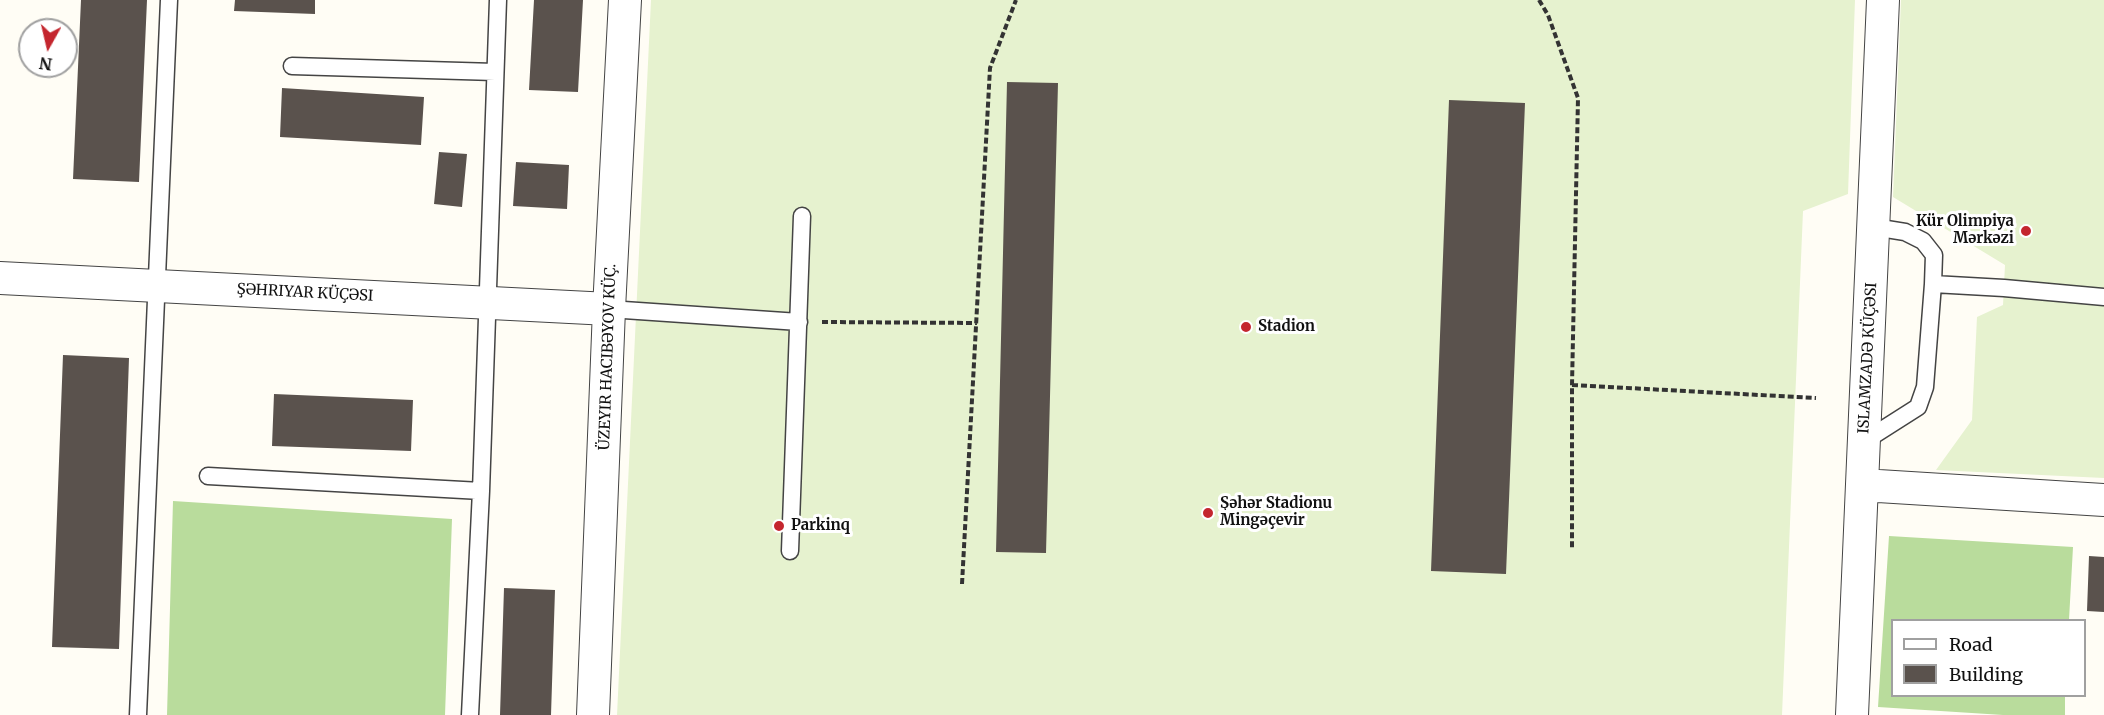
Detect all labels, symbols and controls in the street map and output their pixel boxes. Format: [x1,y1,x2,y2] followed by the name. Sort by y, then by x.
[18,18,78,78] north arrow
[38,53,53,75] text: N
[1916,213,2014,248] place label: Kür Olimpiya Mərkəzi
[2019,224,2033,238] marker: Kür Olimpiya Mərkəzi
[596,263,620,451] street label: ÜZEYIR HACIBƏYOV KÜÇ.
[236,280,374,306] street label: ŞƏHRIYAR KÜÇƏSI
[1855,282,1881,434] street label: ISLAMZADƏ KÜÇƏSI
[1258,318,1315,336] place label: Stadion
[1239,320,1253,334] marker: Stadion
[1220,495,1332,530] place label: Şəhər Stadionu Mingəçevir
[1201,506,1215,520] marker: Şəhər Stadionu Mingəçevir
[791,517,850,535] place label: Parkinq
[772,519,786,533] marker: Parkinq
[1891,619,2086,697] legend
[1949,633,1993,656] text: Road
[1949,663,2023,686] text: Building

